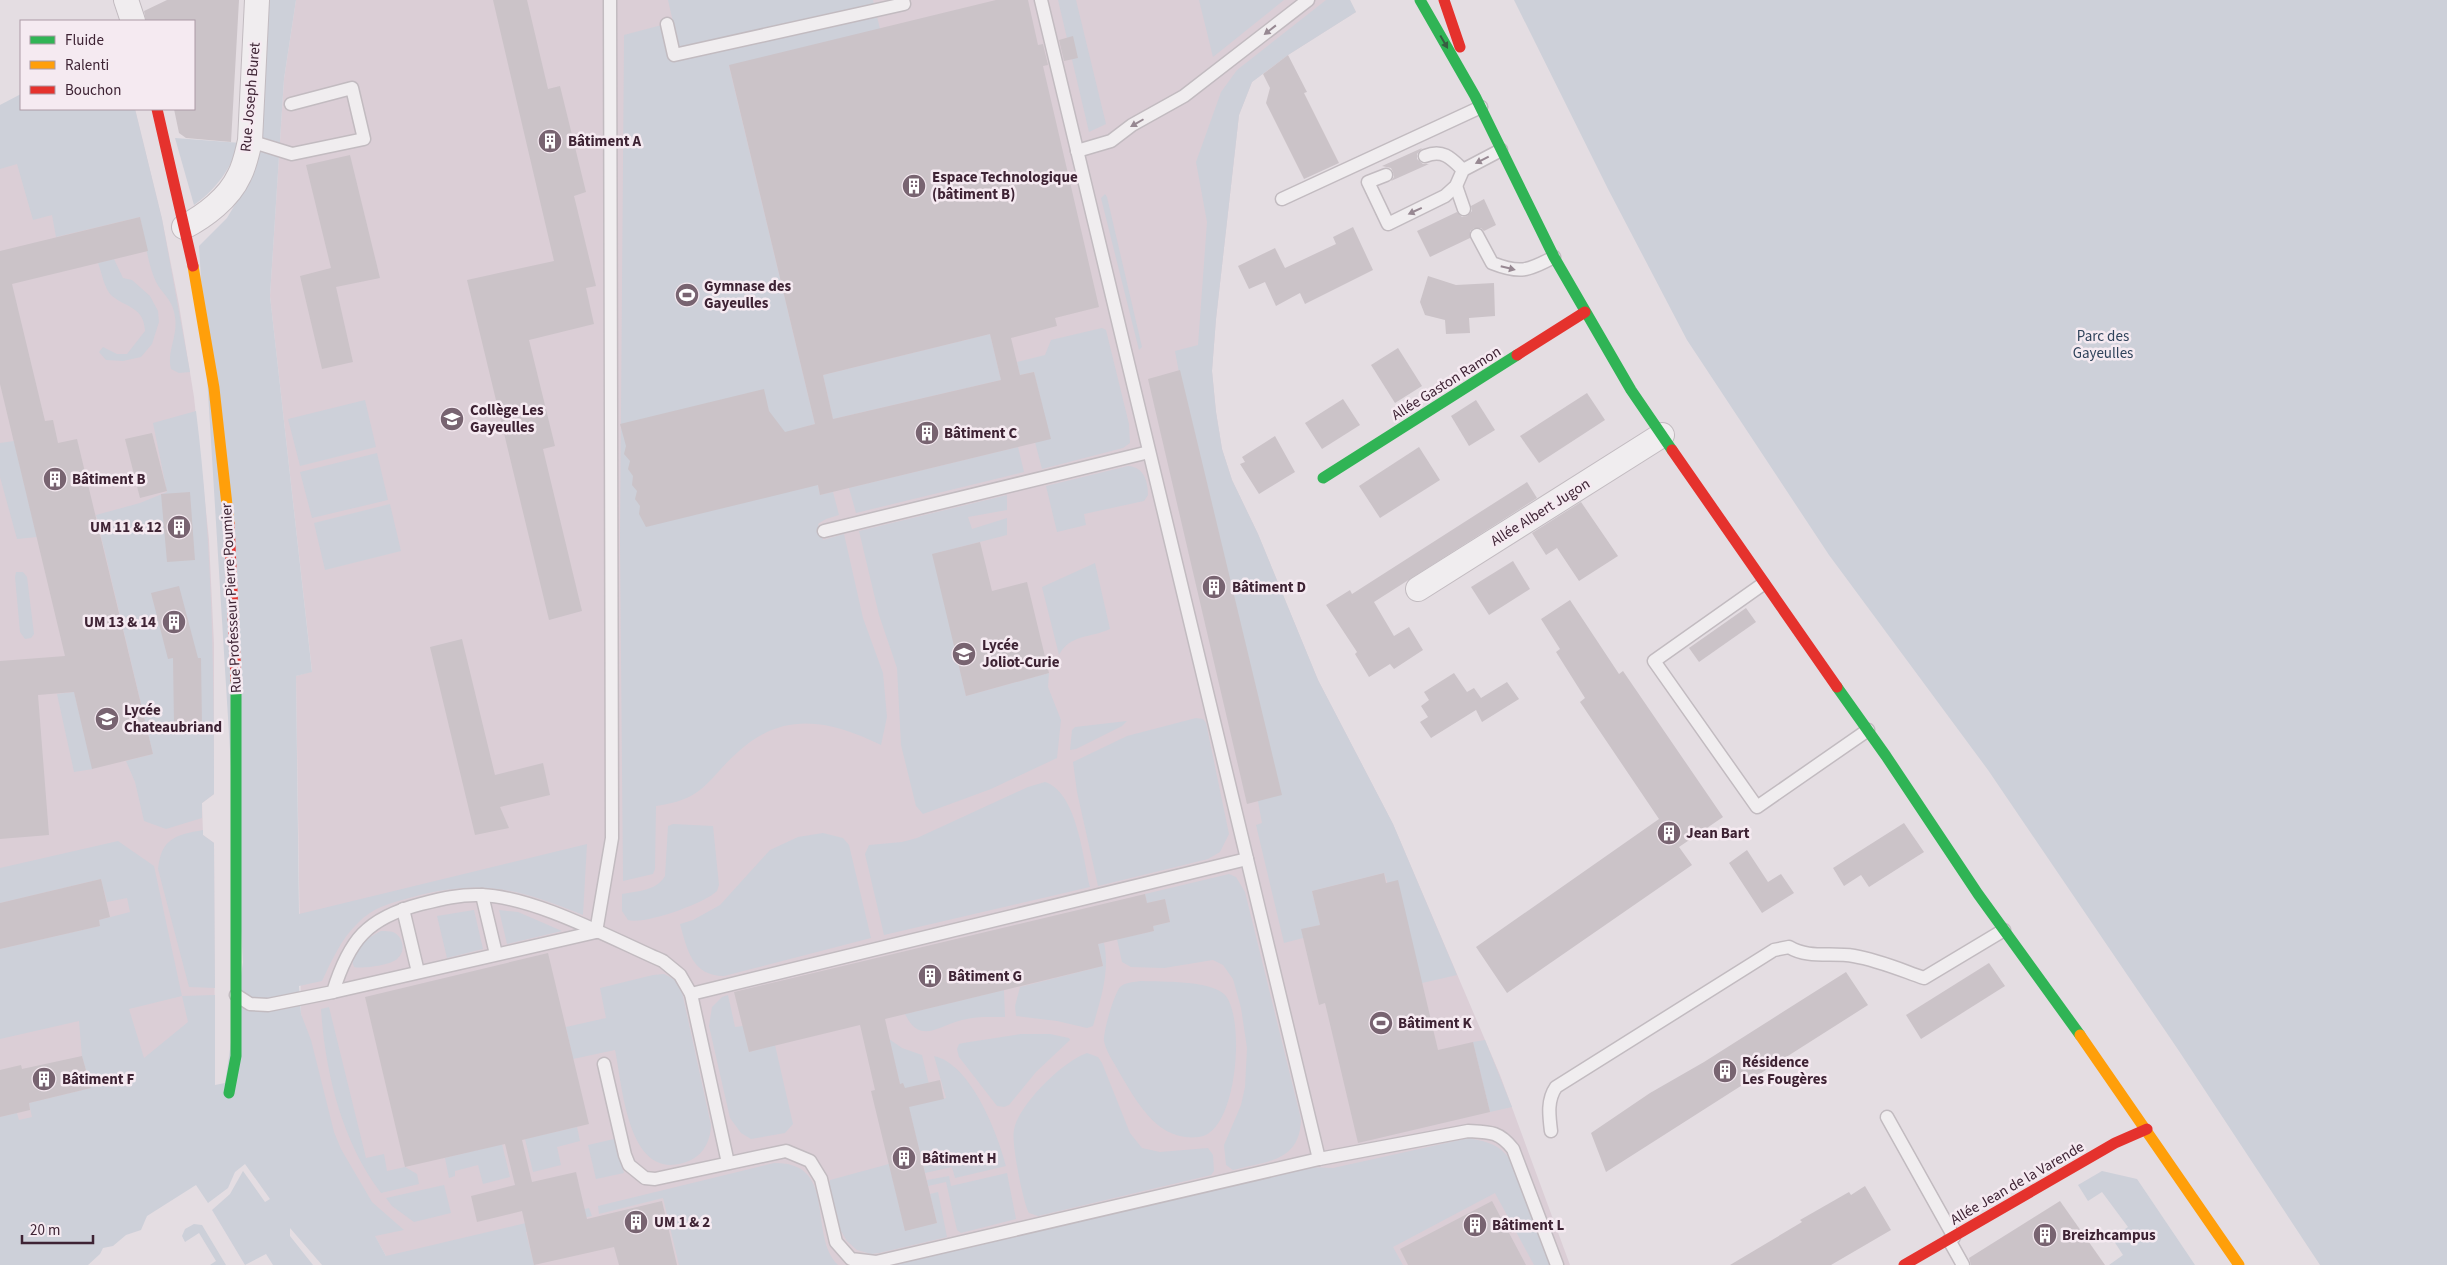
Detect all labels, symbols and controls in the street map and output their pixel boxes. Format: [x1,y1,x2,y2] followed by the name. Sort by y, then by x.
[20,20,195,110] legend
[1264,24,1277,35] one-way arrow
[65,30,104,51] text: Fluide
[1440,36,1449,49] one-way arrow
[235,41,266,153] street label: Rue Joseph Buret
[65,55,109,76] text: Ralenti
[65,80,121,101] text: Bouchon
[1130,118,1143,127] one-way arrow
[537,128,563,154] building icon: Bâtiment A
[568,131,642,152] place label: Bâtiment A
[1475,156,1489,164] one-way arrow
[932,167,1078,205] place label: Espace Technologique (bâtiment B)
[901,173,927,199] building icon: Espace Technologique (bâtiment B)
[1408,207,1422,215] one-way arrow
[1500,264,1515,272] one-way arrow
[704,276,792,314] place label: Gymnase des Gayeulles
[674,282,700,308] sports icon: Gymnase des Gayeulles
[2073,326,2133,364] park label: Parc des Gayeulles
[1387,341,1505,426] street label: Allée Gaston Ramon
[470,400,544,438] place label: Collège Les Gayeulles
[439,406,465,432] school or university icon: Collège Les Gayeulles
[914,420,940,446] building icon: Bâtiment C
[944,423,1018,444] place label: Bâtiment C
[42,466,68,492] building icon: Bâtiment B
[72,469,146,490] place label: Bâtiment B
[1486,473,1594,551] street label: Allée Albert Jugon
[216,502,247,694] street label: Rue Professeur Pierre Poumier
[166,514,192,540] building icon: UM 11 & 12
[90,517,162,538] place label: UM 11 & 12
[1201,574,1227,600] building icon: Bâtiment D
[1232,577,1306,598] place label: Bâtiment D
[161,609,187,635] building icon: UM 13 & 14
[84,612,156,633] place label: UM 13 & 14
[982,635,1060,673] place label: Lycée Joliot-Curie
[951,641,977,667] school or university icon: Lycée Joliot-Curie
[124,700,222,738] place label: Lycée Chateaubriand
[94,706,120,732] school or university icon: Lycée Chateaubriand
[1656,820,1682,846] building icon: Jean Bart
[1686,823,1750,844] place label: Jean Bart
[917,963,943,989] building icon: Bâtiment G
[948,966,1022,987] place label: Bâtiment G
[1368,1010,1394,1036] sports icon: Bâtiment K
[1398,1013,1473,1034] place label: Bâtiment K
[1742,1052,1828,1090] place label: Résidence Les Fougères
[1712,1058,1738,1084] building icon: Résidence Les Fougères
[31,1066,57,1092] building icon: Bâtiment F
[62,1069,135,1090] place label: Bâtiment F
[1946,1136,2088,1230] street label: Allée Jean de la Varende
[891,1145,917,1171] building icon: Bâtiment H
[922,1148,997,1169] place label: Bâtiment H
[623,1209,649,1235] building icon: UM 1 & 2
[22,1212,94,1244] scale bar
[654,1212,710,1233] place label: UM 1 & 2
[1462,1212,1488,1238] building icon: Bâtiment L
[1492,1215,1565,1236] place label: Bâtiment L
[30,1220,60,1241] text: 20 m
[2032,1222,2058,1248] building icon: Breizhcampus
[2062,1225,2156,1246] place label: Breizhcampus

